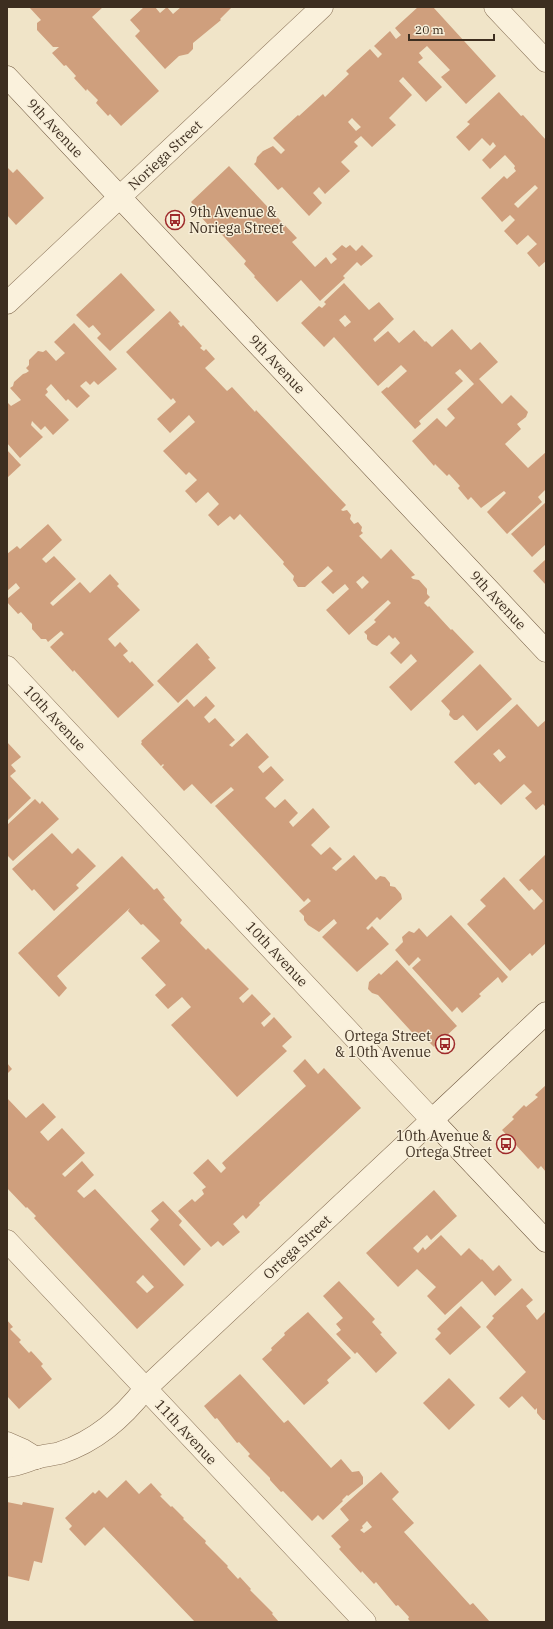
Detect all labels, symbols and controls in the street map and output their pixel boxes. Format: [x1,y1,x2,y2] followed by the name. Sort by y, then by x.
[409,16,494,42] scale bar
[415,22,444,37] text: 20 m
[23,95,87,161] street label: 9th Avenue
[124,116,206,194] street label: Noriega Street
[189,203,284,237] place label: 9th Avenue & Noriega Street
[164,209,186,231] bus stop icon: 9th Avenue & Noriega Street
[245,331,309,397] street label: 9th Avenue
[466,567,530,633] street label: 9th Avenue
[20,682,90,754] street label: 10th Avenue
[242,918,312,990] street label: 10th Avenue
[335,1027,431,1061] place label: Ortega Street & 10th Avenue
[434,1033,456,1055] bus stop icon: Ortega Street & 10th Avenue
[396,1127,492,1161] place label: 10th Avenue & Ortega Street
[495,1133,517,1155] bus stop icon: 10th Avenue & Ortega Street
[259,1211,335,1283] street label: Ortega Street
[151,1396,221,1468] street label: 11th Avenue

